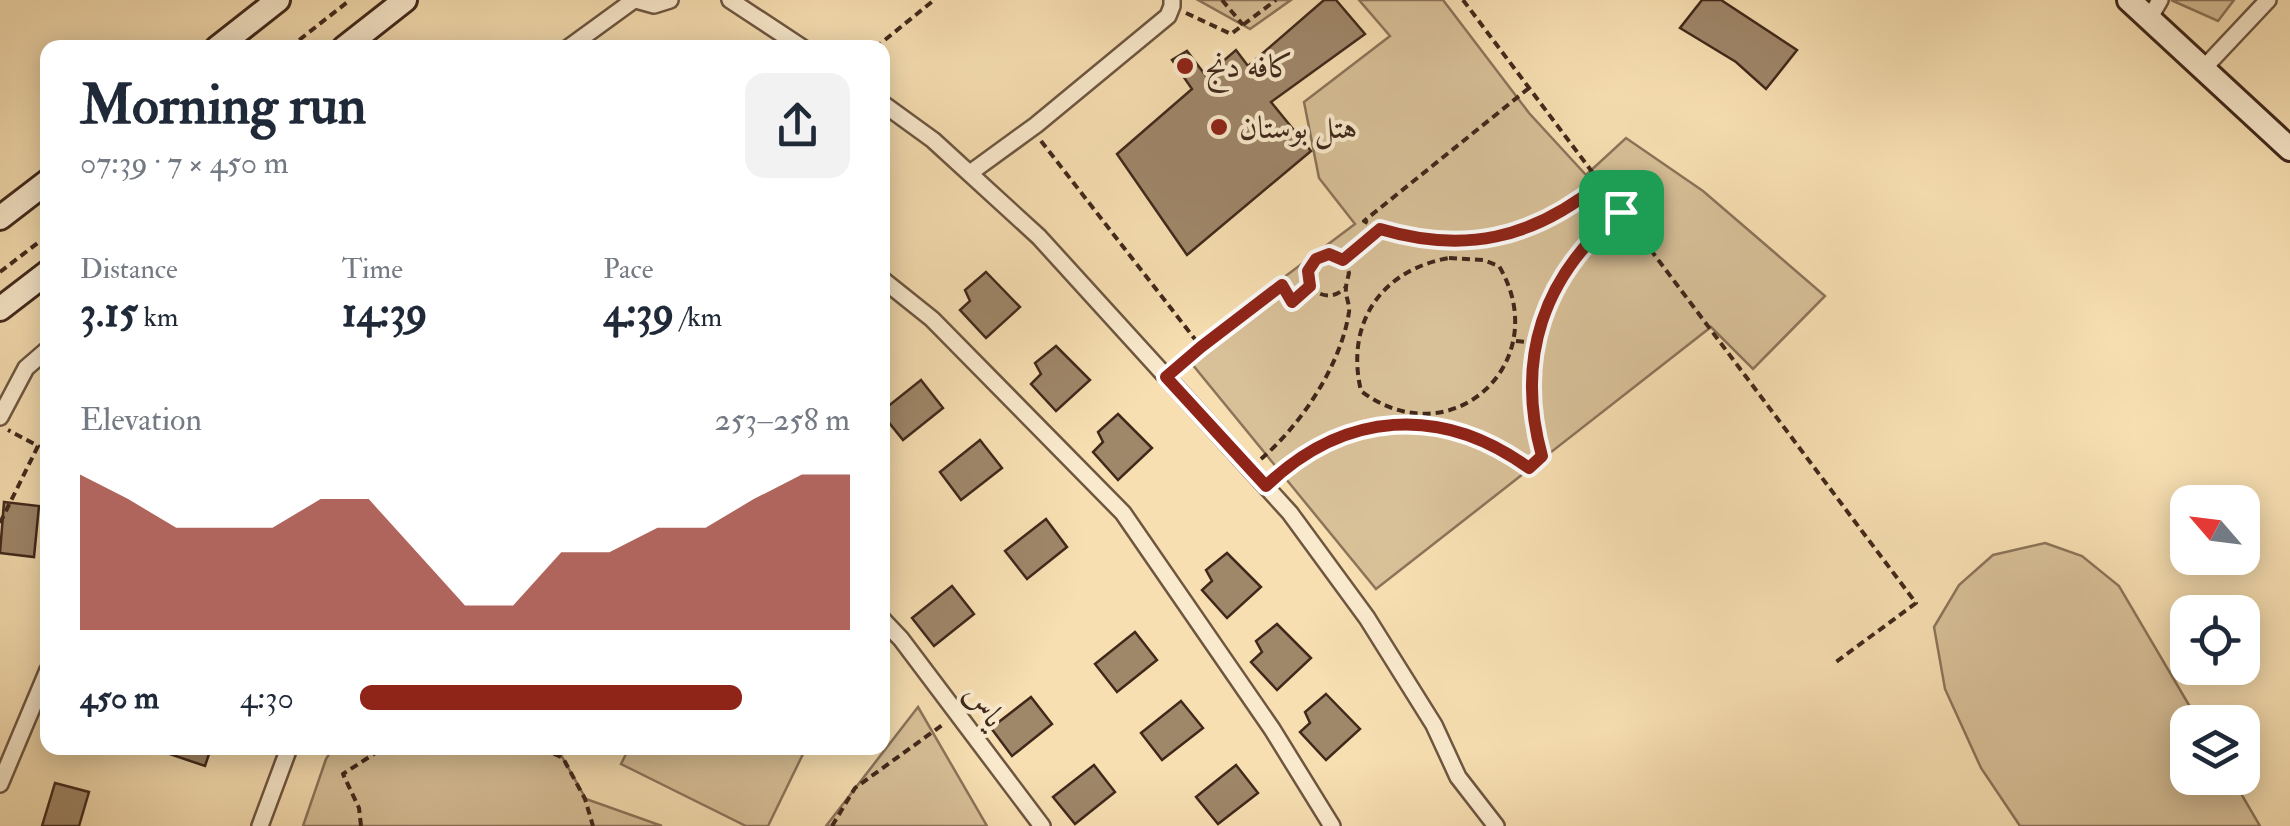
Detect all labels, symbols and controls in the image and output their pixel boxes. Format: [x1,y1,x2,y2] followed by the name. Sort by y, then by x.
[1205,47,1293,93] place label: کافه دنج
[1174,55,1196,77] marker: کافه دنج
[80,71,366,140] text: Morning run
[745,73,850,178] button: share
[1239,108,1357,150] place label: هتل بوستان
[1208,116,1230,138] marker: هتل بوستان
[80,143,289,183] text: 07:39 · 7 × 450 m
[1579,170,1664,255] pin
[1594,185,1649,240] icon: arrive
[80,252,178,287] text: Distance
[342,252,403,287] text: Time
[603,252,654,287] text: Pace
[80,287,138,339] text: 3.15
[342,287,427,339] text: 14:39
[603,287,674,339] text: 4:39
[138,300,179,335] text: km
[674,300,722,335] text: /km
[80,400,202,440] text: Elevation
[715,400,850,440] text: 253–258 m
[2170,485,2260,575] north arrow
[2170,485,2260,795] map controls
[2170,595,2260,685] button: locate
[955,676,1015,737] street label: یاس
[80,678,159,718] text: 450 m
[240,678,294,718] text: 4:30
[2170,705,2260,795] button: layers

